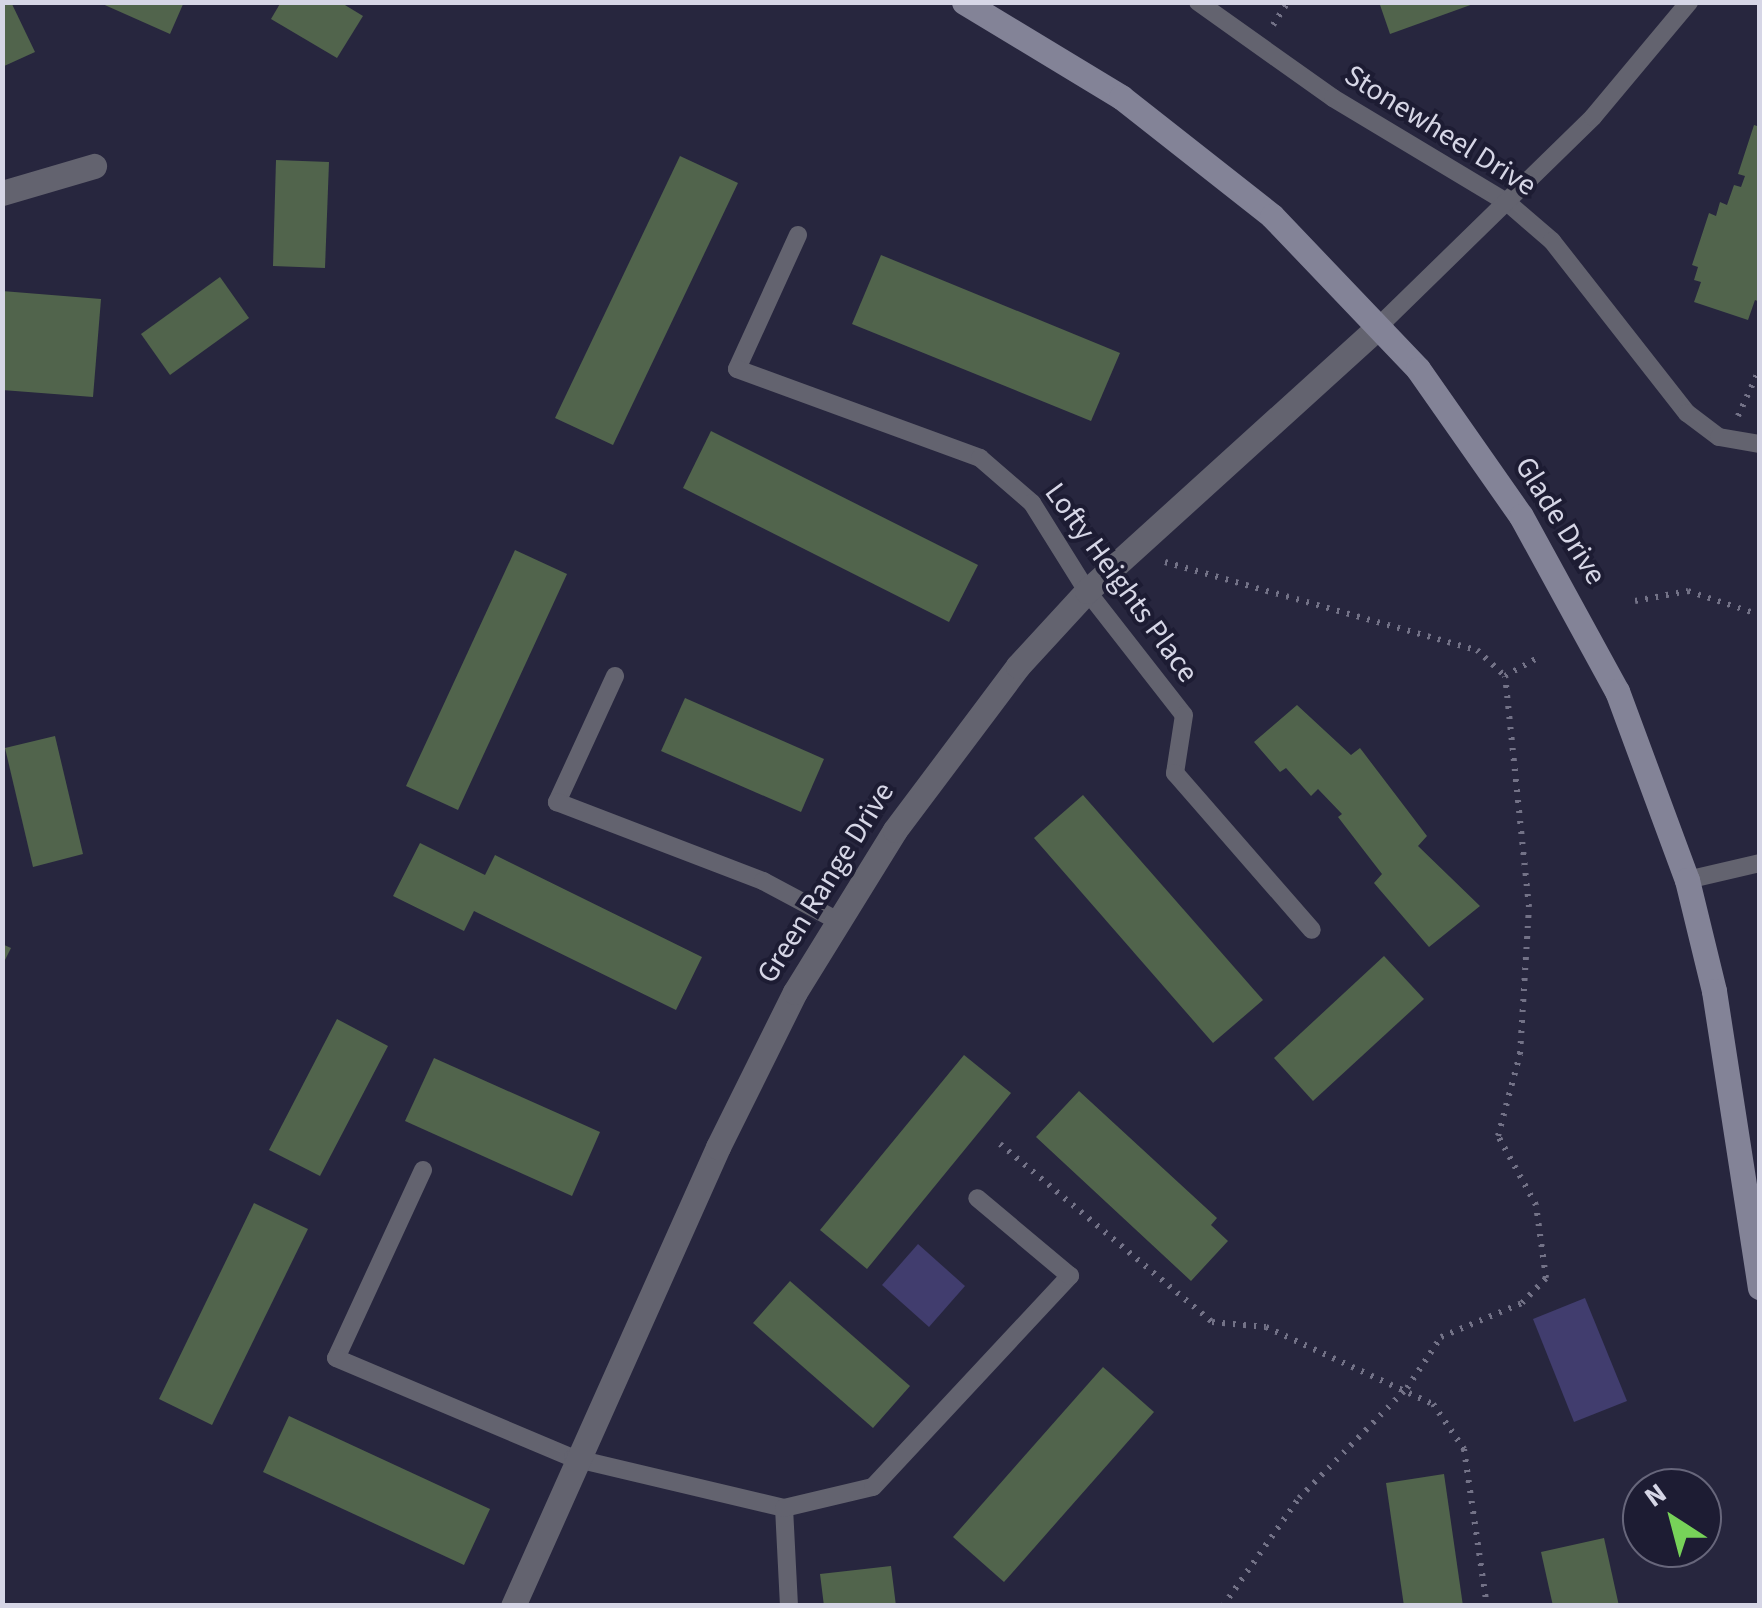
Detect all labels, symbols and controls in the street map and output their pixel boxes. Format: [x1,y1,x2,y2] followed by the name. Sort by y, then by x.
[1338,58,1542,204] street label: Stonewheel Drive
[1507,450,1613,592] street label: Glade Drive
[1037,476,1205,690] street label: Lofty Heights Place
[750,776,902,990] street label: Green Range Drive
[1622,1468,1722,1568] north arrow
[1636,1474,1675,1517] text: N

